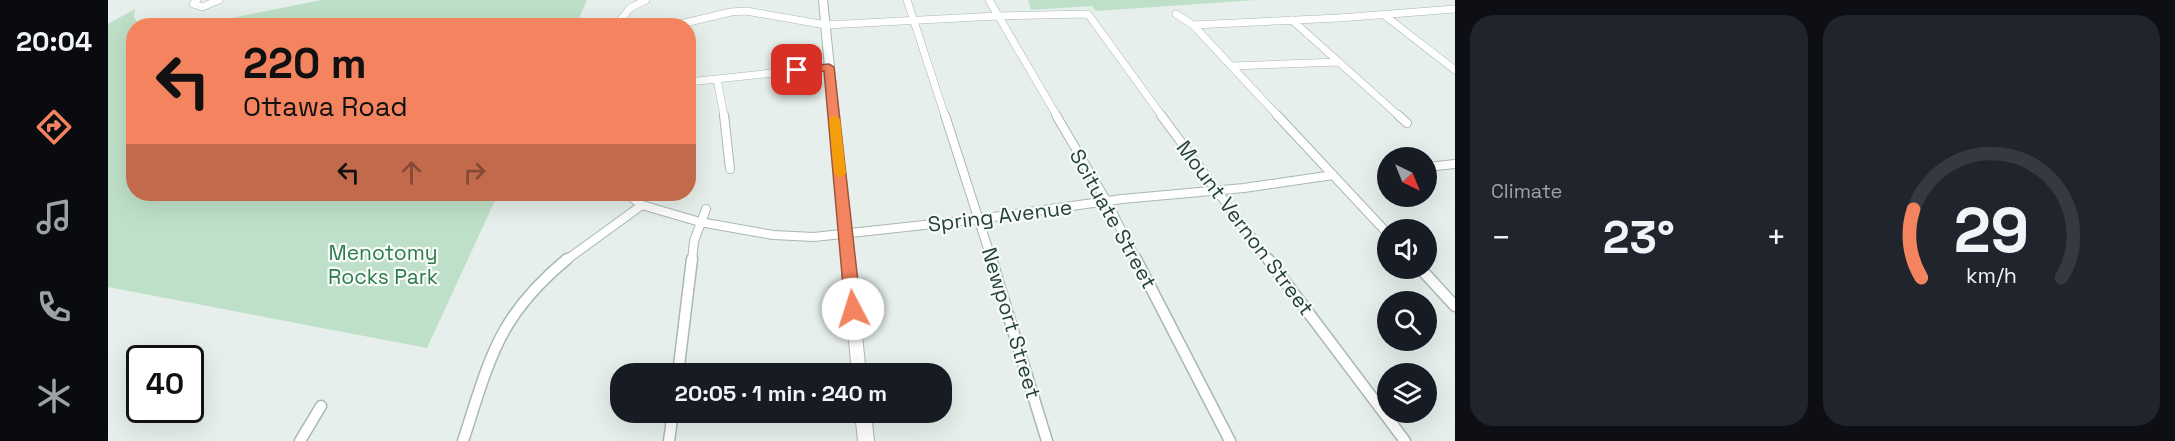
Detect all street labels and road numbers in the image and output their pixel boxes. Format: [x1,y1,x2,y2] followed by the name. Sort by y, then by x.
[1171,135,1320,321] street label: Mount Vernon Street
[1064,144,1163,293] street label: Scituate Street
[926,193,1074,238] street label: Spring Avenue
[976,244,1047,402] street label: Newport Street

